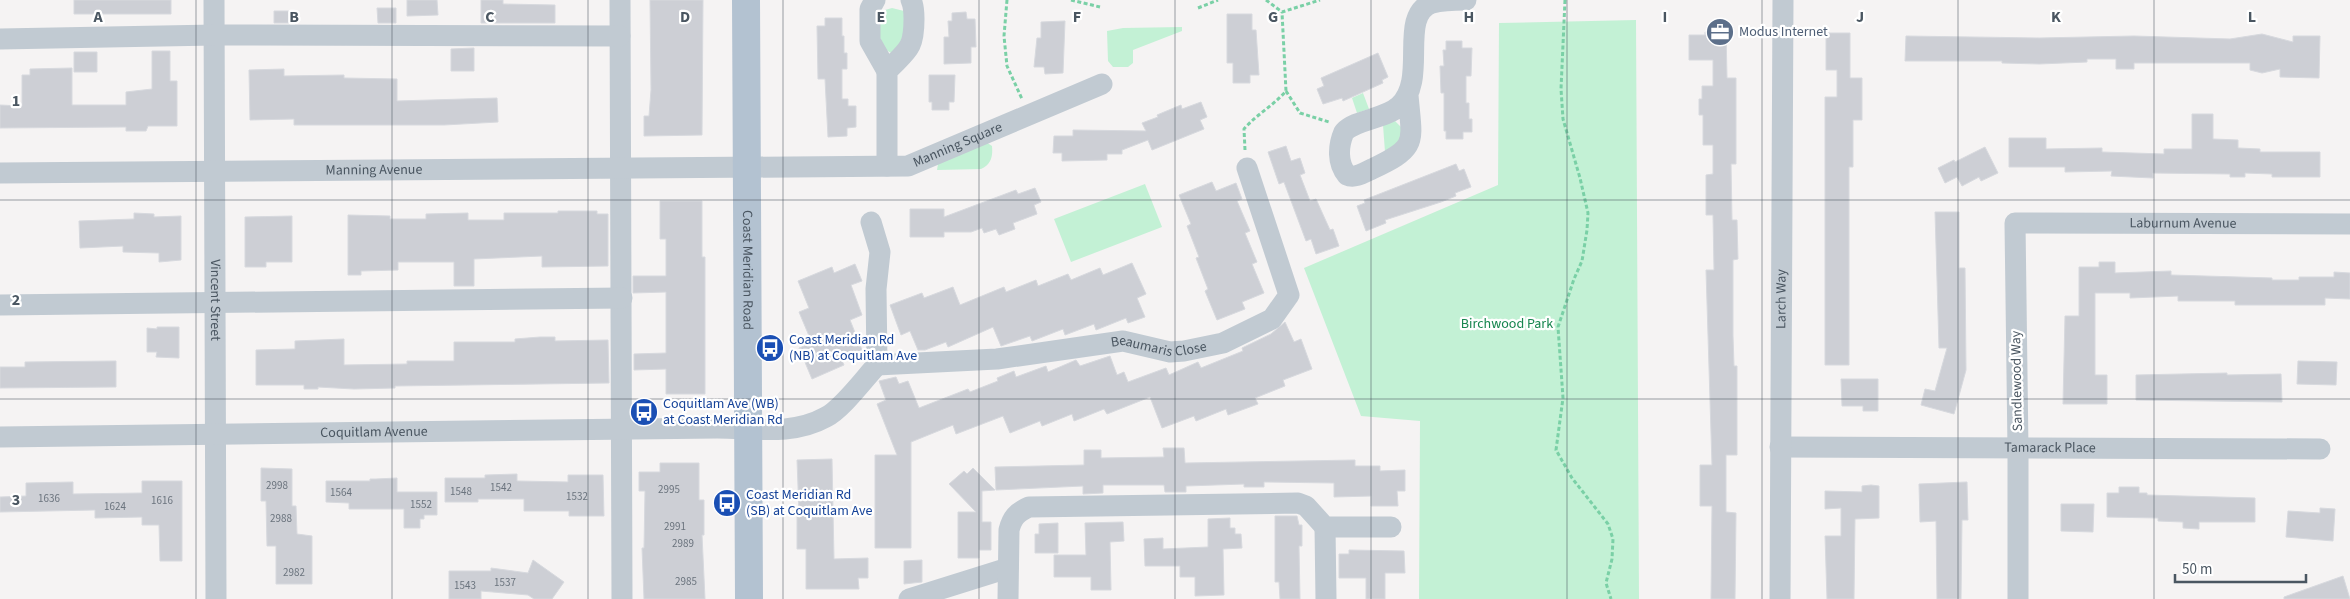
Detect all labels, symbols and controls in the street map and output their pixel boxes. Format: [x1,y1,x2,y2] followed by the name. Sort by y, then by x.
[92,6,103,28] text: A
[289,6,299,28] text: B
[485,6,495,28] text: C
[680,6,690,28] text: D
[877,6,885,28] text: E
[1073,6,1081,28] text: F
[1268,6,1278,28] text: G
[1464,6,1474,28] text: H
[1663,6,1667,28] text: I
[1856,6,1864,28] text: J
[2051,6,2061,28] text: K
[2248,6,2256,28] text: L
[1705,17,1735,47] office icon: Modus Internet
[1739,22,1828,42] place label: Modus Internet
[12,90,20,112] text: 1
[910,117,1006,173] street label: Manning Square
[326,160,423,180] street label: Manning Avenue
[737,210,758,330] street label: Coast Meridian Road
[2129,213,2237,234] street label: Laburnum Avenue
[205,259,225,341] street label: Vincent Street
[1771,269,1792,329] street label: Larch Way
[12,289,20,311] text: 2
[1461,314,1553,334] park label: Birchwood Park
[789,330,917,366] place label: Coast Meridian Rd (NB) at Coquitlam Ave
[2006,330,2028,432] street label: Sandlewood Way
[1110,331,1209,362] street label: Beaumaris Close
[755,333,785,363] bus stop icon: Coast Meridian Rd (NB) at Coquitlam Ave
[663,394,783,430] place label: Coquitlam Ave (WB) at Coast Meridian Rd
[629,397,659,427] bus stop icon: Coquitlam Ave (WB) at Coast Meridian Rd
[320,422,428,443] street label: Coquitlam Avenue
[2004,438,2096,458] street label: Tamarack Place
[266,478,288,493] house number: 2998
[490,480,512,495] house number: 1542
[658,482,680,497] house number: 2995
[450,484,472,499] house number: 1548
[330,485,352,500] house number: 1564
[746,485,873,521] place label: Coast Meridian Rd (SB) at Coquitlam Ave
[712,488,742,518] bus stop icon: Coast Meridian Rd (SB) at Coquitlam Ave
[12,489,20,511] text: 3
[566,489,588,504] house number: 1532
[38,491,60,506] house number: 1636
[151,493,173,508] house number: 1616
[410,497,432,512] house number: 1552
[104,499,126,514] house number: 1624
[270,511,292,526] house number: 2988
[664,519,686,534] house number: 2991
[672,536,694,551] house number: 2989
[2175,552,2306,584] scale bar
[2182,559,2212,580] text: 50 m
[283,565,305,580] house number: 2982
[675,574,697,589] house number: 2985
[494,575,516,590] house number: 1537
[454,578,476,593] house number: 1543

